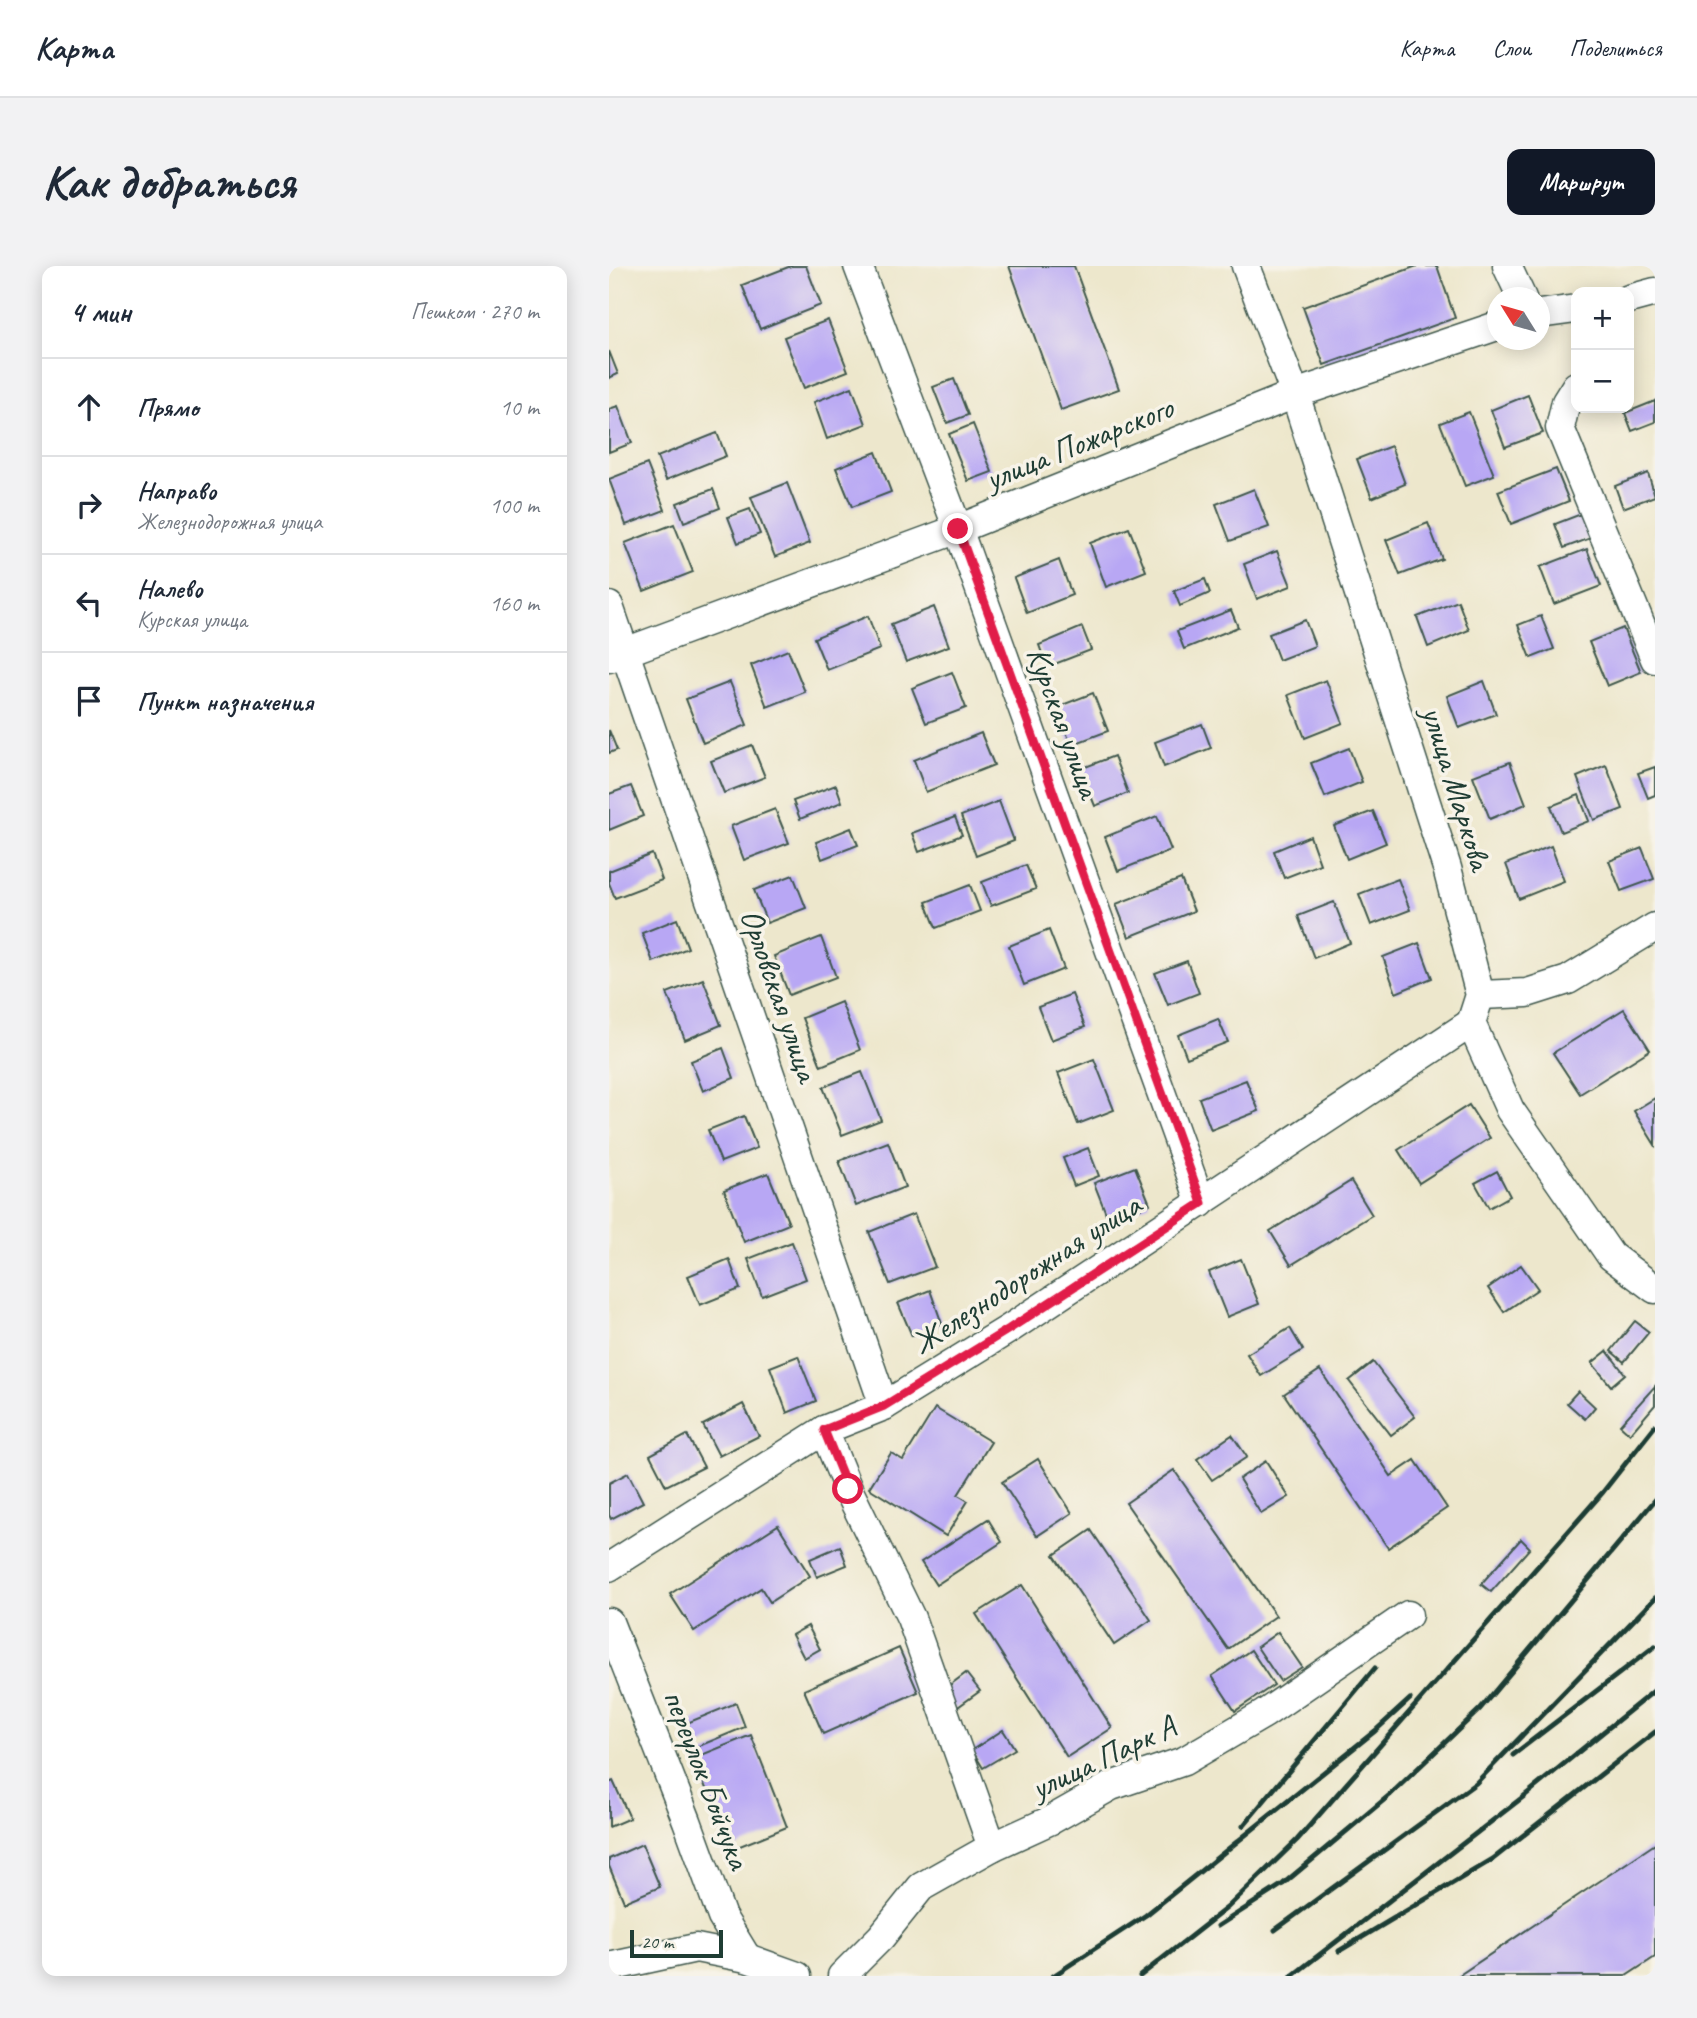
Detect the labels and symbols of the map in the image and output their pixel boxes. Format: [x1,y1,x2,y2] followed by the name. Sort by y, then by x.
[1487,287,1550,350] north arrow
[977,385,1181,501] street label: улица Пожарского
[942,513,973,544] route end
[1017,641,1112,806] street label: Курская улица
[1412,699,1502,877] street label: улица Маркова
[731,903,830,1089] street label: Орловская улица
[903,1183,1151,1364] street label: Железнодорожная улица
[832,1473,863,1504] route start
[654,1683,761,1876] street label: переулок Бойчука
[1022,1705,1183,1810] street label: улица Парк А
[630,1927,723,1959] scale bar

